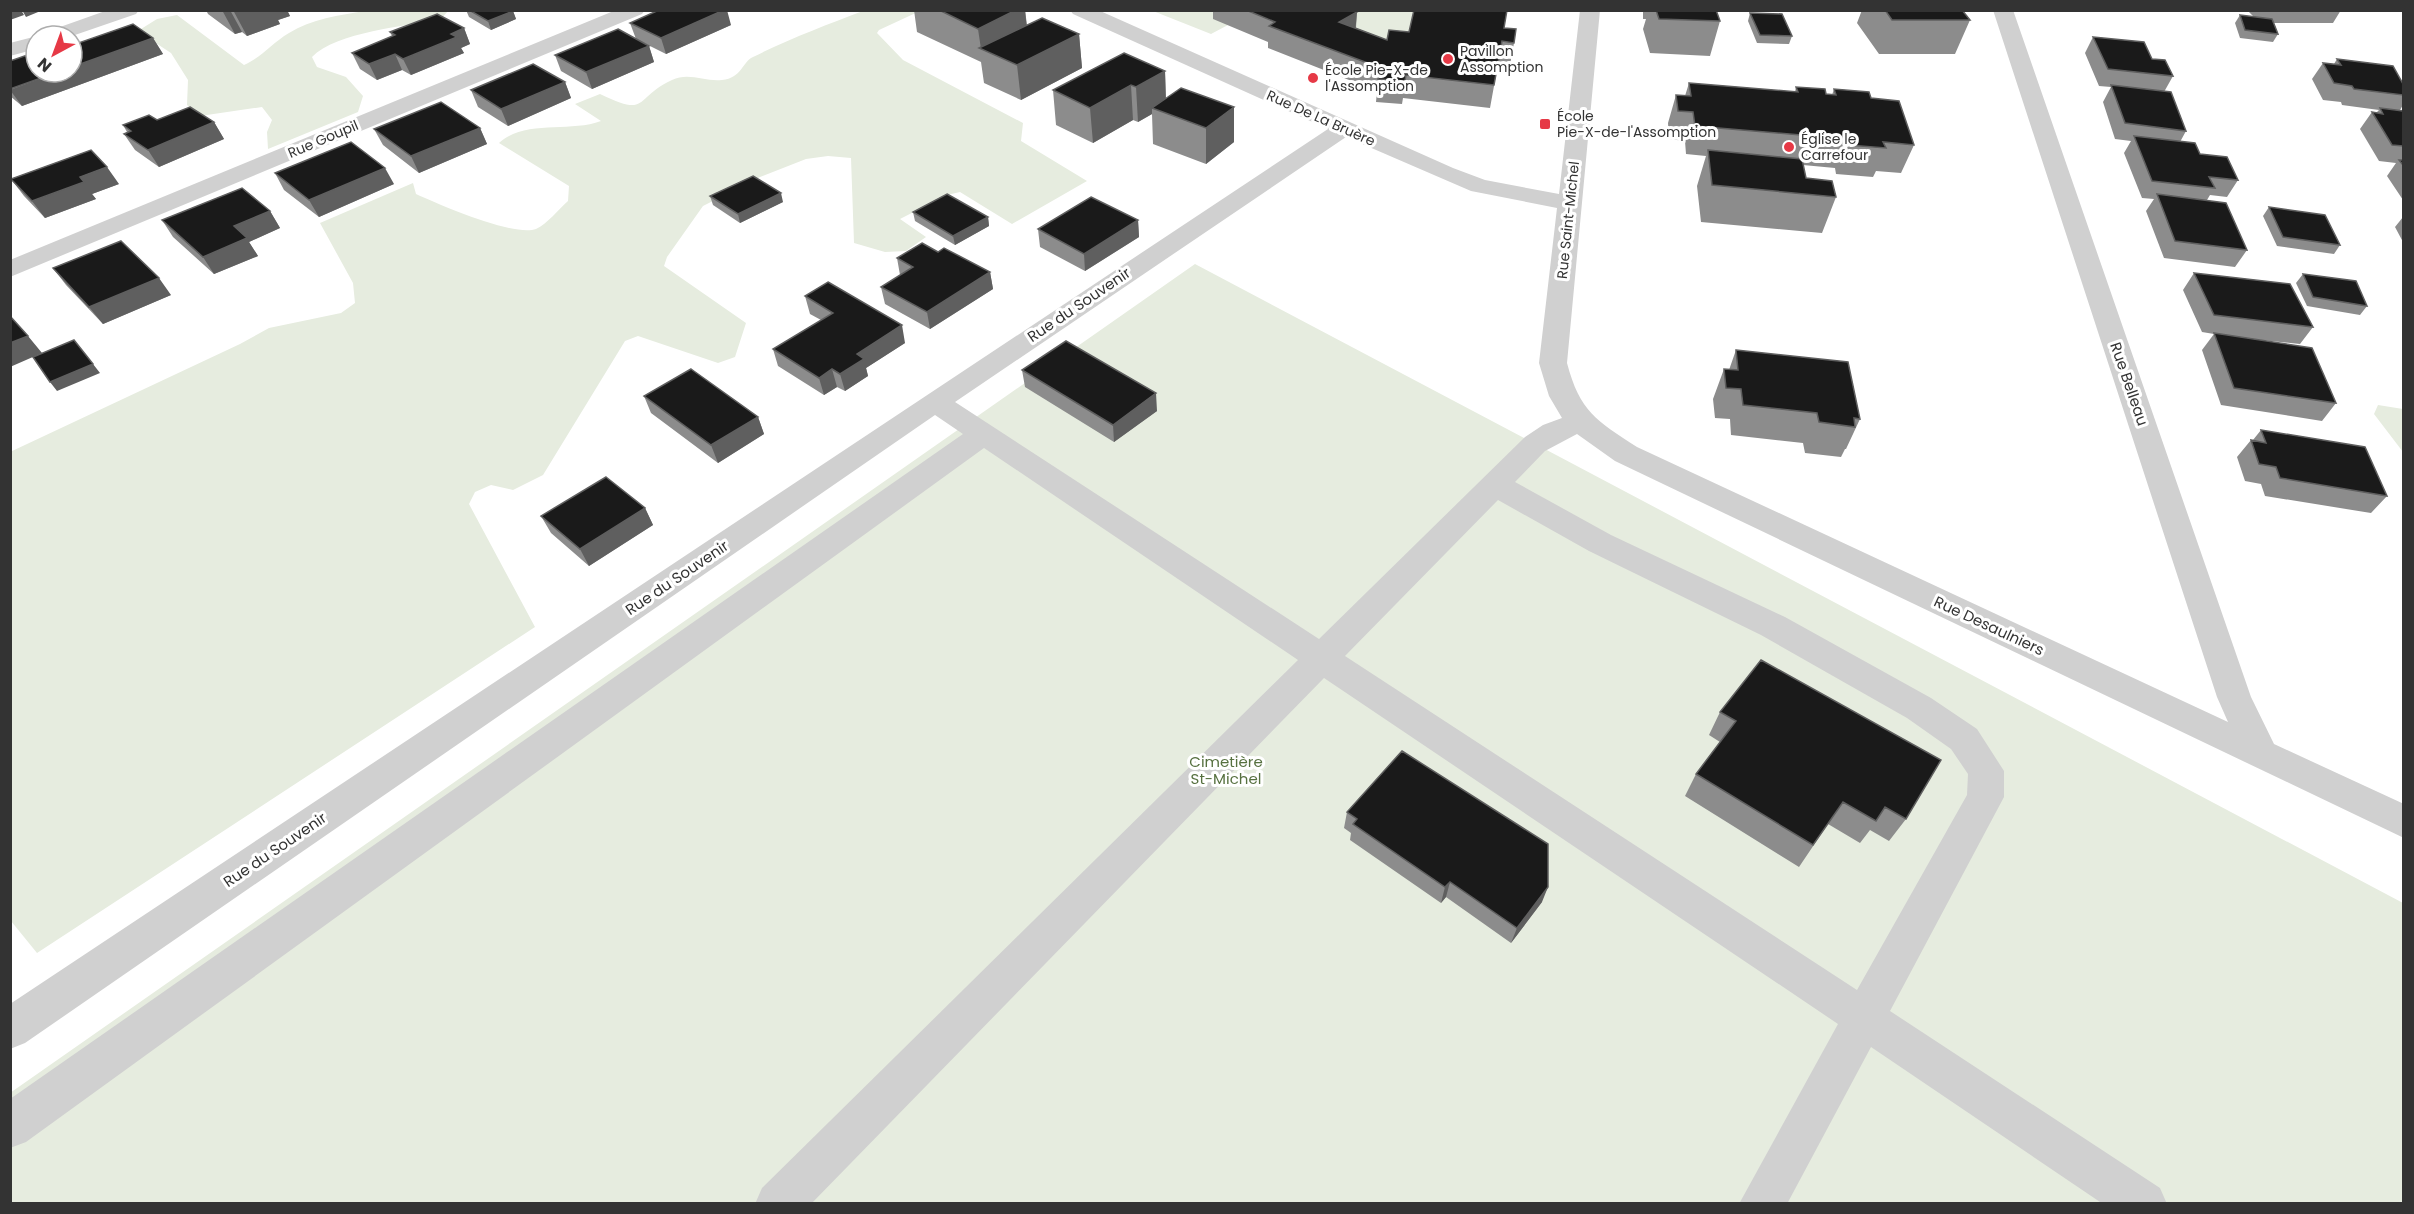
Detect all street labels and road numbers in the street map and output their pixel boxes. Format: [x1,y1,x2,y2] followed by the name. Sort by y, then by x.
[1264,85,1379,151] street label: Rue De La Bruère
[285,115,361,163] street label: Rue Goupil
[1552,160,1584,280] street label: Rue Saint-Michel
[1023,262,1135,347] street label: Rue du Souvenir
[2105,339,2154,428] street label: Rue Belleau
[621,535,733,620] street label: Rue du Souvenir
[1931,591,2048,660] street label: Rue Desaulniers
[219,807,331,892] street label: Rue du Souvenir

